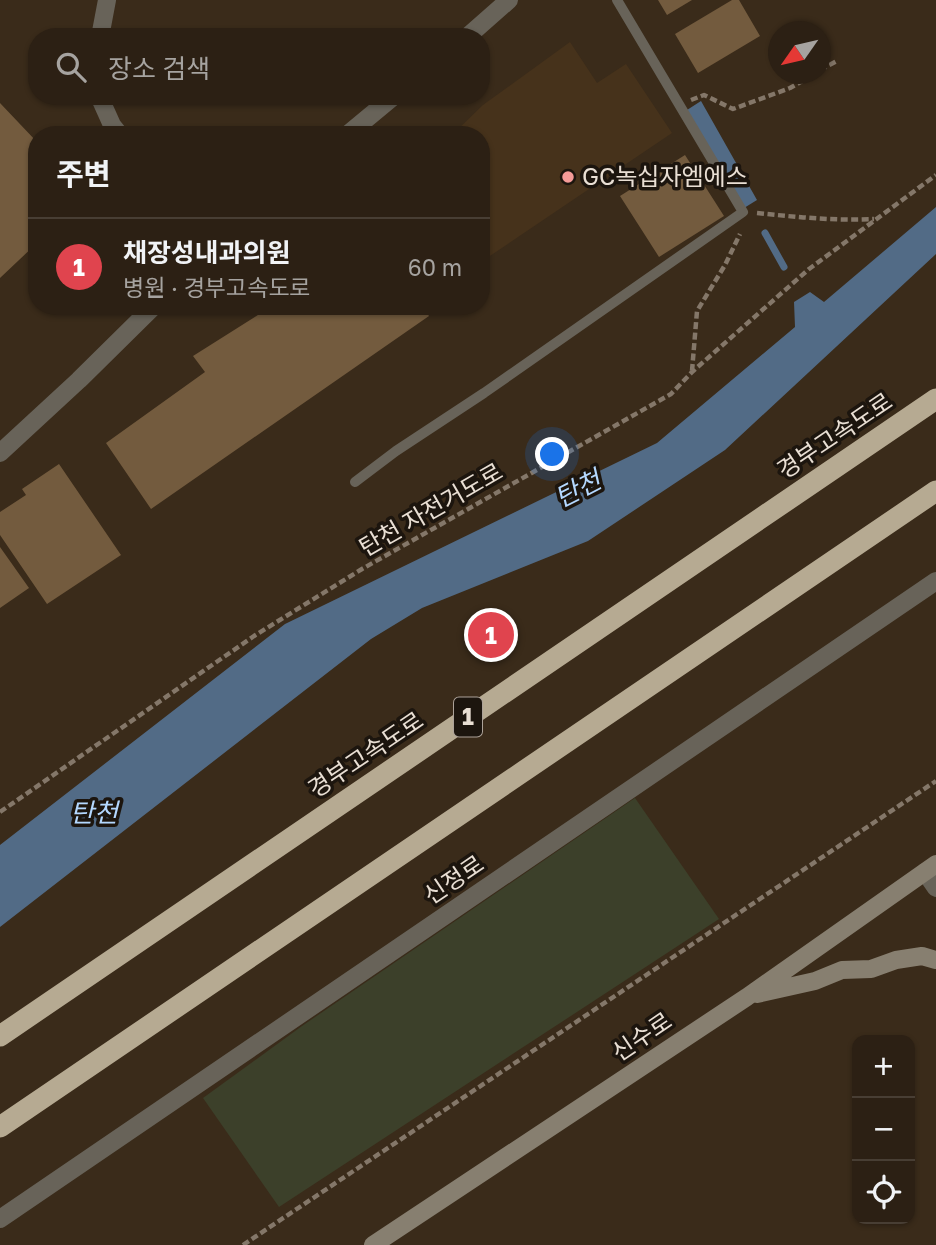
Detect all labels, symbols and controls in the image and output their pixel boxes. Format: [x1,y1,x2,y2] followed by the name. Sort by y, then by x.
[768,21,831,84] north arrow
[28,28,490,105] search box
[52,48,90,86] icon: search
[108,53,210,84] text: 장소 검색
[56,156,111,192] text: 주변
[582,161,748,190] place label: GC녹십자엠에스
[560,169,576,185] marker: GC녹십자엠에스
[123,237,290,268] text: 채장성내과의원
[73,253,85,281] text: 1
[408,253,462,281] text: 60 m
[123,273,311,301] text: 병원 · 경부고속도로
[771,386,897,484] street label: 경부고속도로
[535,437,569,471] your location
[353,456,507,561] street label: 탄천 자전거도로
[549,462,609,513] water label: 탄천
[468,609,514,661] pin: 1
[454,698,482,736] road number: 1
[302,705,428,803] street label: 경부고속도로
[70,797,121,828] water label: 탄천
[418,848,489,909] street label: 신정로
[606,1005,677,1066] street label: 신수로
[852,1035,915,1224] map controls
[852,1035,915,1098] button: +
[852,1098,915,1161] button: −
[852,1161,915,1224] button: locate

